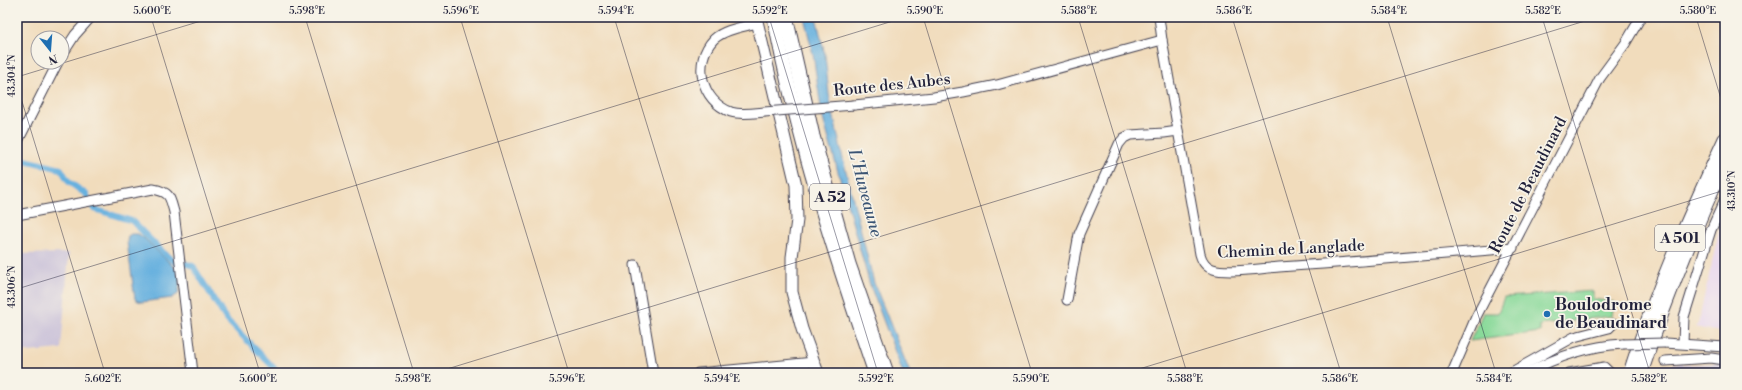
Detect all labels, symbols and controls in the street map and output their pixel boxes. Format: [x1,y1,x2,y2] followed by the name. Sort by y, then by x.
[133,5,171,17] text: 5.600°E
[289,5,325,17] text: 5.598°E
[443,5,479,17] text: 5.596°E
[598,5,634,17] text: 5.594°E
[752,5,788,17] text: 5.592°E
[907,5,943,17] text: 5.590°E
[1061,5,1097,17] text: 5.588°E
[1216,5,1252,17] text: 5.586°E
[1371,5,1407,17] text: 5.584°E
[1525,5,1561,17] text: 5.582°E
[1680,5,1716,17] text: 5.580°E
[30,30,70,70] north arrow
[46,51,59,67] text: N
[6,54,18,97] text: 43.304°N
[832,69,952,101] street label: Route des Aubes
[1485,113,1571,257] street label: Route de Beaudinard
[842,146,887,239] water label: L'Huveaune
[1726,170,1738,211] text: 43.310°N
[810,184,850,210] road number: A 52
[1655,225,1705,251] road number: A 501
[1217,235,1365,263] street label: Chemin de Langlade
[6,265,18,309] text: 43.306°N
[1555,295,1667,333] place label: Boulodrome de Beaudinard
[1542,309,1552,319] marker: Boulodrome de Beaudinard
[85,373,121,385] text: 5.602°E
[239,373,277,385] text: 5.600°E
[395,373,431,385] text: 5.598°E
[549,373,585,385] text: 5.596°E
[704,373,740,385] text: 5.594°E
[858,373,894,385] text: 5.592°E
[1013,373,1049,385] text: 5.590°E
[1167,373,1203,385] text: 5.588°E
[1322,373,1358,385] text: 5.586°E
[1476,373,1512,385] text: 5.584°E
[1631,373,1667,385] text: 5.582°E

